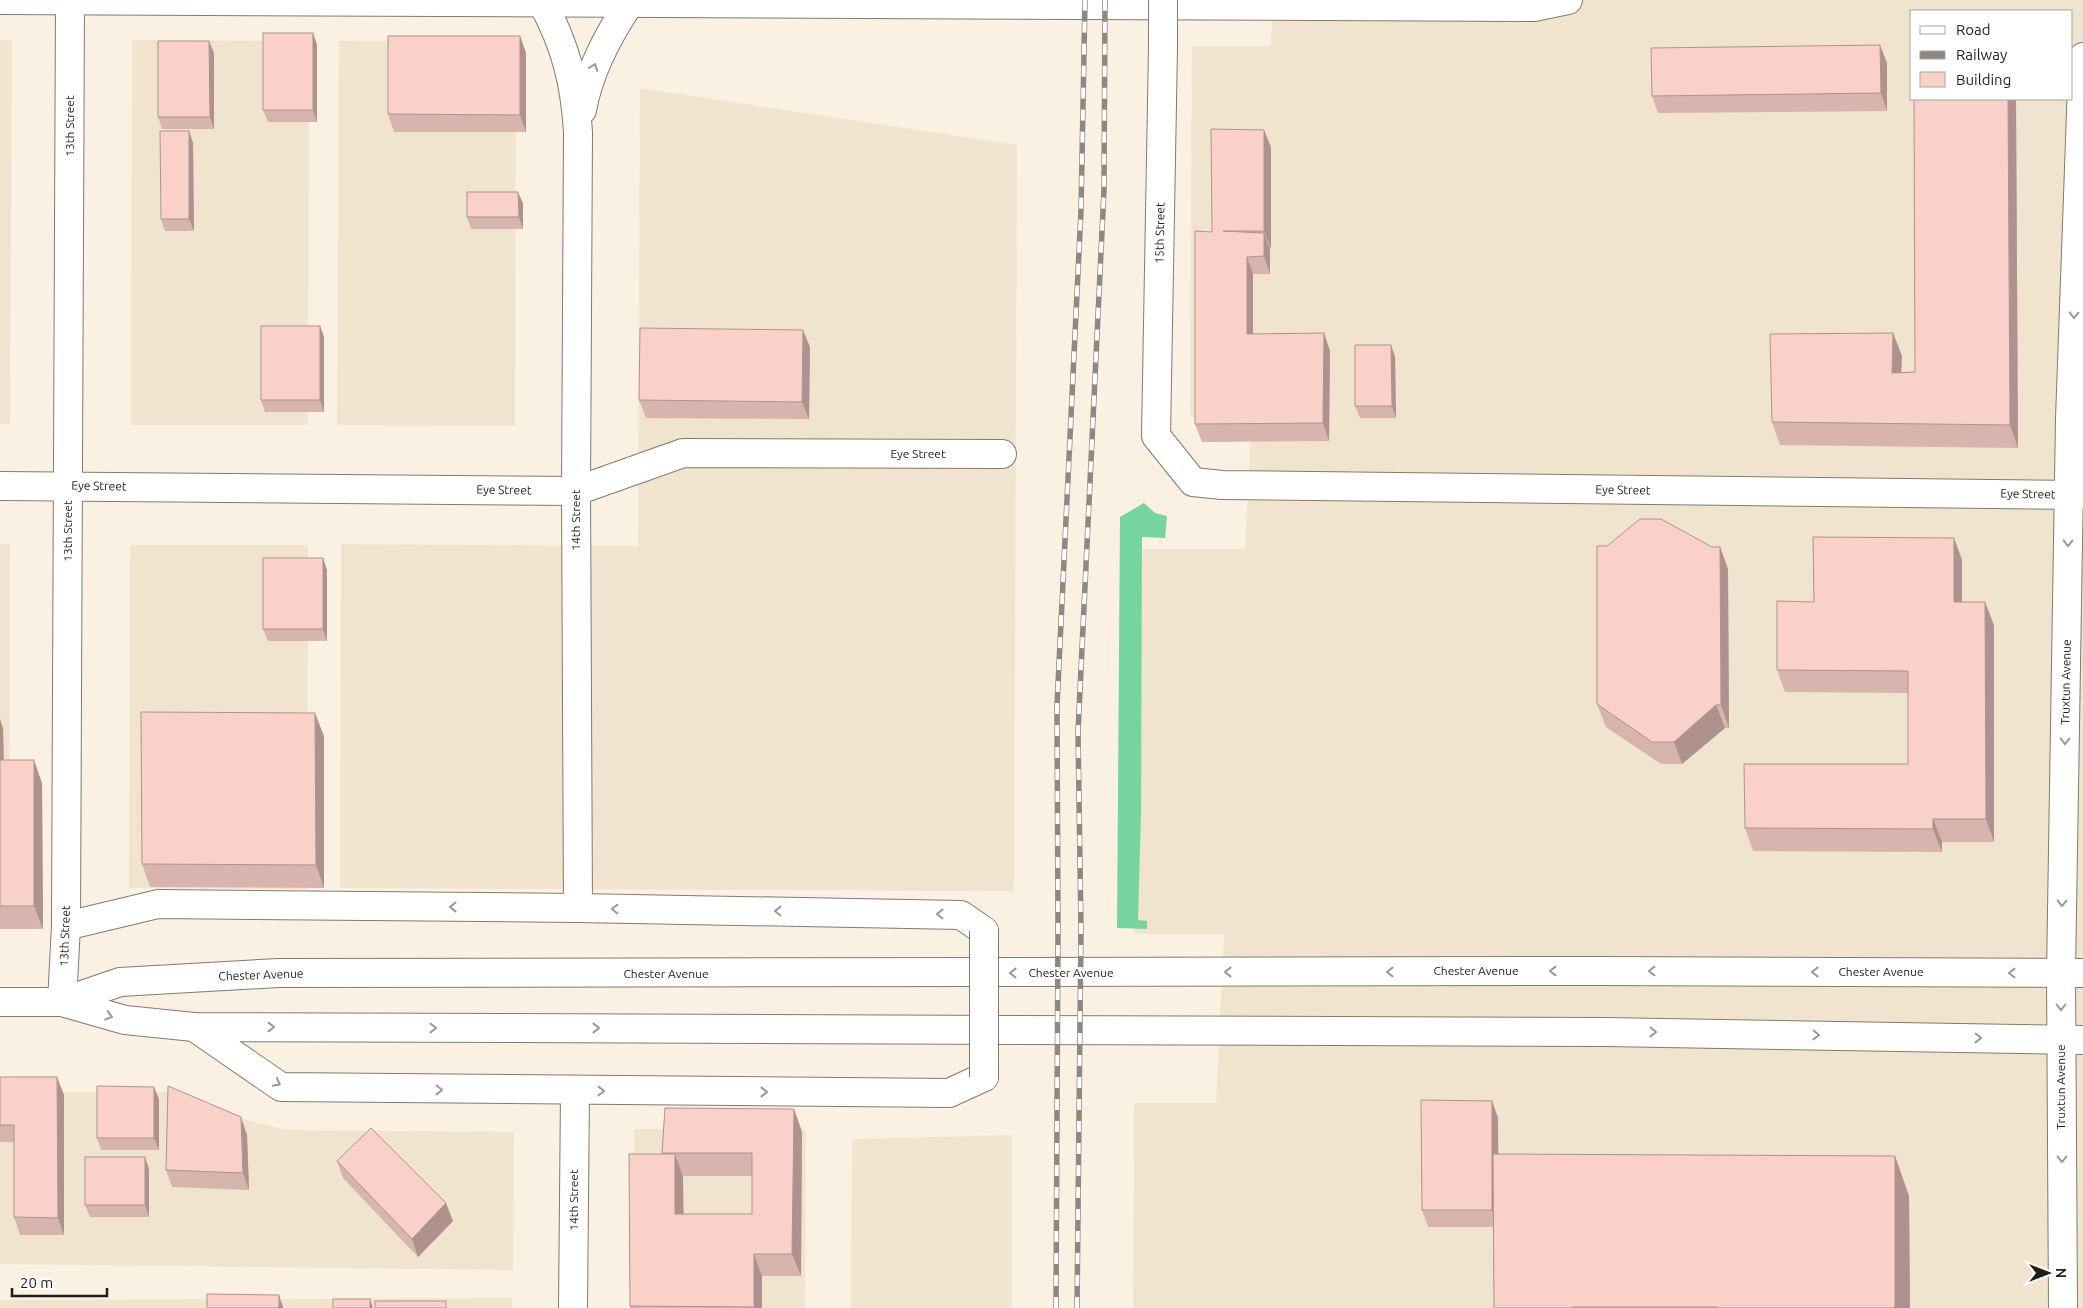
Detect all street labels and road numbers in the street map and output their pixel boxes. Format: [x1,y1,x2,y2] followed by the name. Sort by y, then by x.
[63,95,76,157] street label: 13th Street
[1152,202,1167,264] street label: 15th Street
[890,447,946,460] street label: Eye Street
[71,479,127,492] street label: Eye Street
[476,483,532,496] street label: Eye Street
[1595,483,1651,496] street label: Eye Street
[2000,487,2056,500] street label: Eye Street
[569,489,582,551] street label: 14th Street
[61,500,74,562] street label: 13th Street
[2058,639,2073,725] street label: Truxtun Avenue
[57,905,72,967] street label: 13th Street
[1433,964,1519,977] street label: Chester Avenue
[1838,965,1924,978] street label: Chester Avenue
[1028,966,1114,979] street label: Chester Avenue
[218,967,304,982] street label: Chester Avenue
[623,967,709,980] street label: Chester Avenue
[2054,1044,2067,1130] street label: Truxtun Avenue
[567,1169,580,1231] street label: 14th Street

